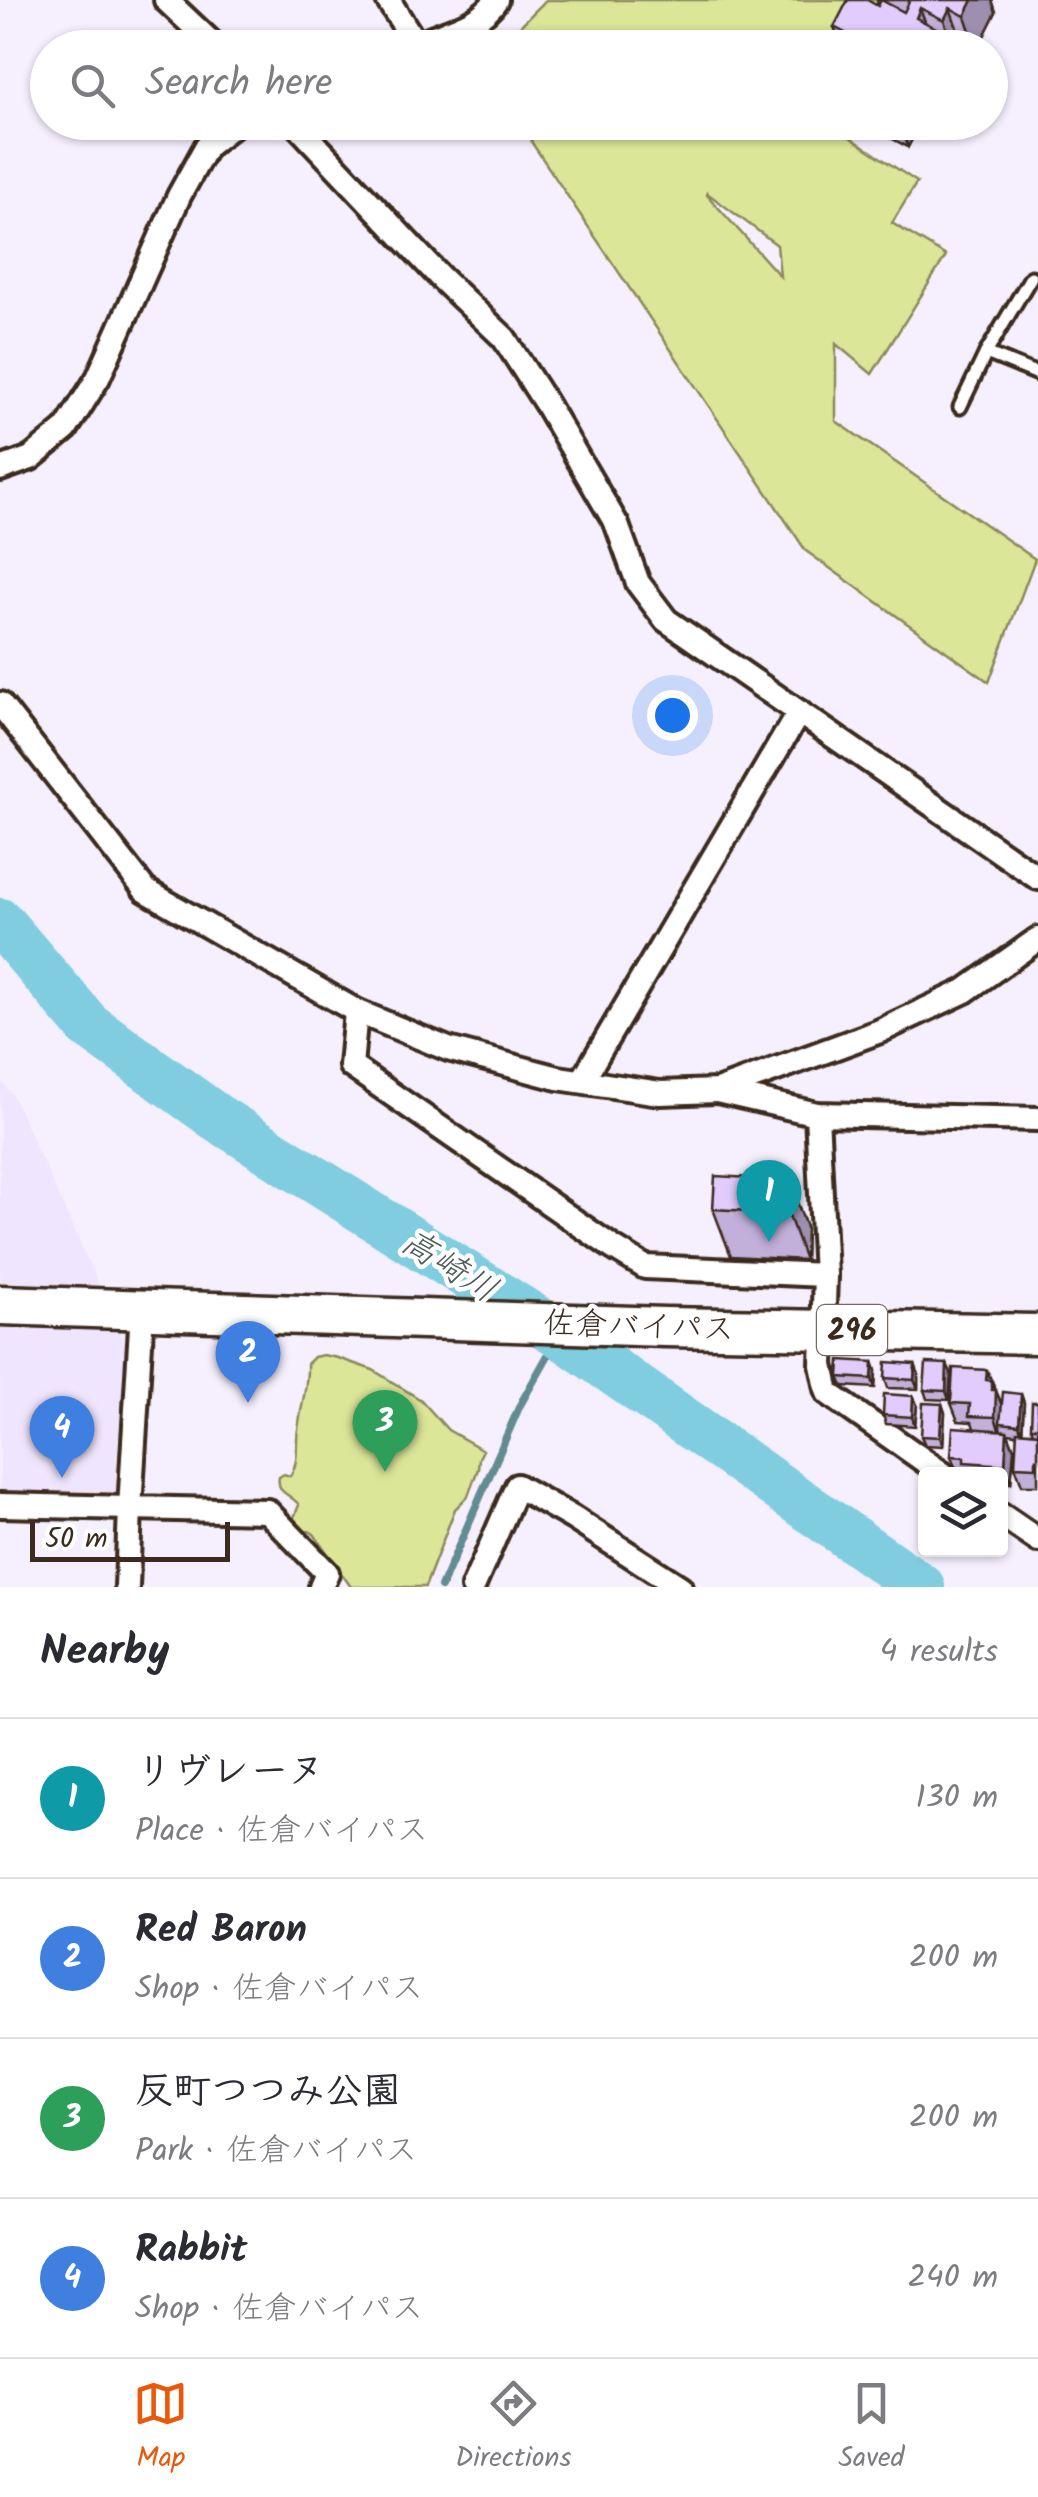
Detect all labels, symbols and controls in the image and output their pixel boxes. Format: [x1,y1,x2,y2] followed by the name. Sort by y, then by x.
[30,30,1008,140] search box
[145,55,332,115] text: Search here
[65,58,120,113] icon: search
[647,690,698,741] your location
[736,1160,802,1242] pin: 1
[389,1216,508,1319] water label: 高崎川
[542,1299,735,1356] street label: 佐倉バイパス
[817,1305,887,1355] road number: 296
[216,1320,280,1403] pin: 2
[352,1390,418,1472] pin: 3
[30,1396,94,1478] pin: 4
[918,1467,1008,1557] map controls
[918,1467,1008,1557] button: layers
[30,1517,230,1562] scale bar
[45,1517,108,1562] text: 50 m
[40,1619,169,1686] text: Nearby
[880,1627,998,1678] text: 4 results
[135,1743,325,1803] text: リヴレーヌ
[68,1773,77,1824] text: 1
[915,1773,998,1824] text: 130 m
[135,1806,428,1857] text: Place · 佐倉バイパス
[135,1901,307,1961] text: Red Baron
[63,1933,82,1984] text: 2
[909,1933,998,1984] text: 200 m
[135,1964,424,2015] text: Shop · 佐倉バイパス
[135,2063,401,2123] text: 反町つつみ公園
[64,2093,81,2144] text: 3
[909,2093,998,2144] text: 200 m
[135,2126,418,2177] text: Park · 佐倉バイパス
[135,2221,247,2281] text: Rabbit
[64,2253,81,2304] text: 4
[907,2253,998,2304] text: 240 m
[135,2284,424,2335] text: Shop · 佐倉バイパス
[133,2376,188,2481] tab: Map
[455,2376,571,2481] tab: Directions
[838,2376,905,2481] tab: Saved

